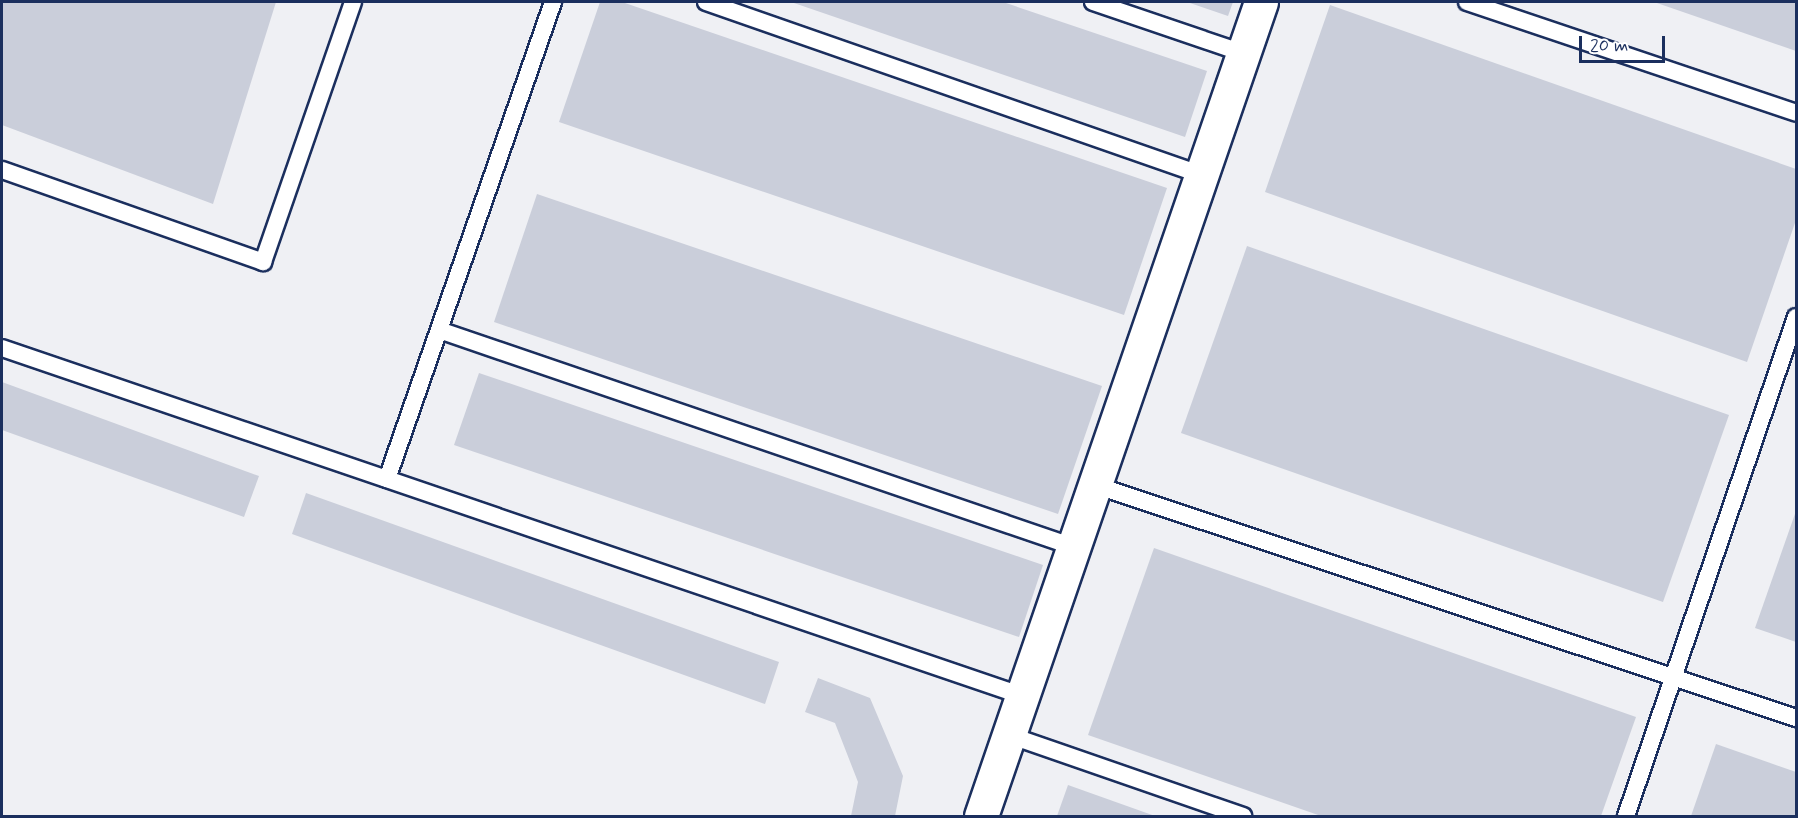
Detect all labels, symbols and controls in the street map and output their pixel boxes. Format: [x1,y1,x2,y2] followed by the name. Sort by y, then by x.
[1582,24,1668,62] scale bar
[1590,34,1628,58] text: 20 m

